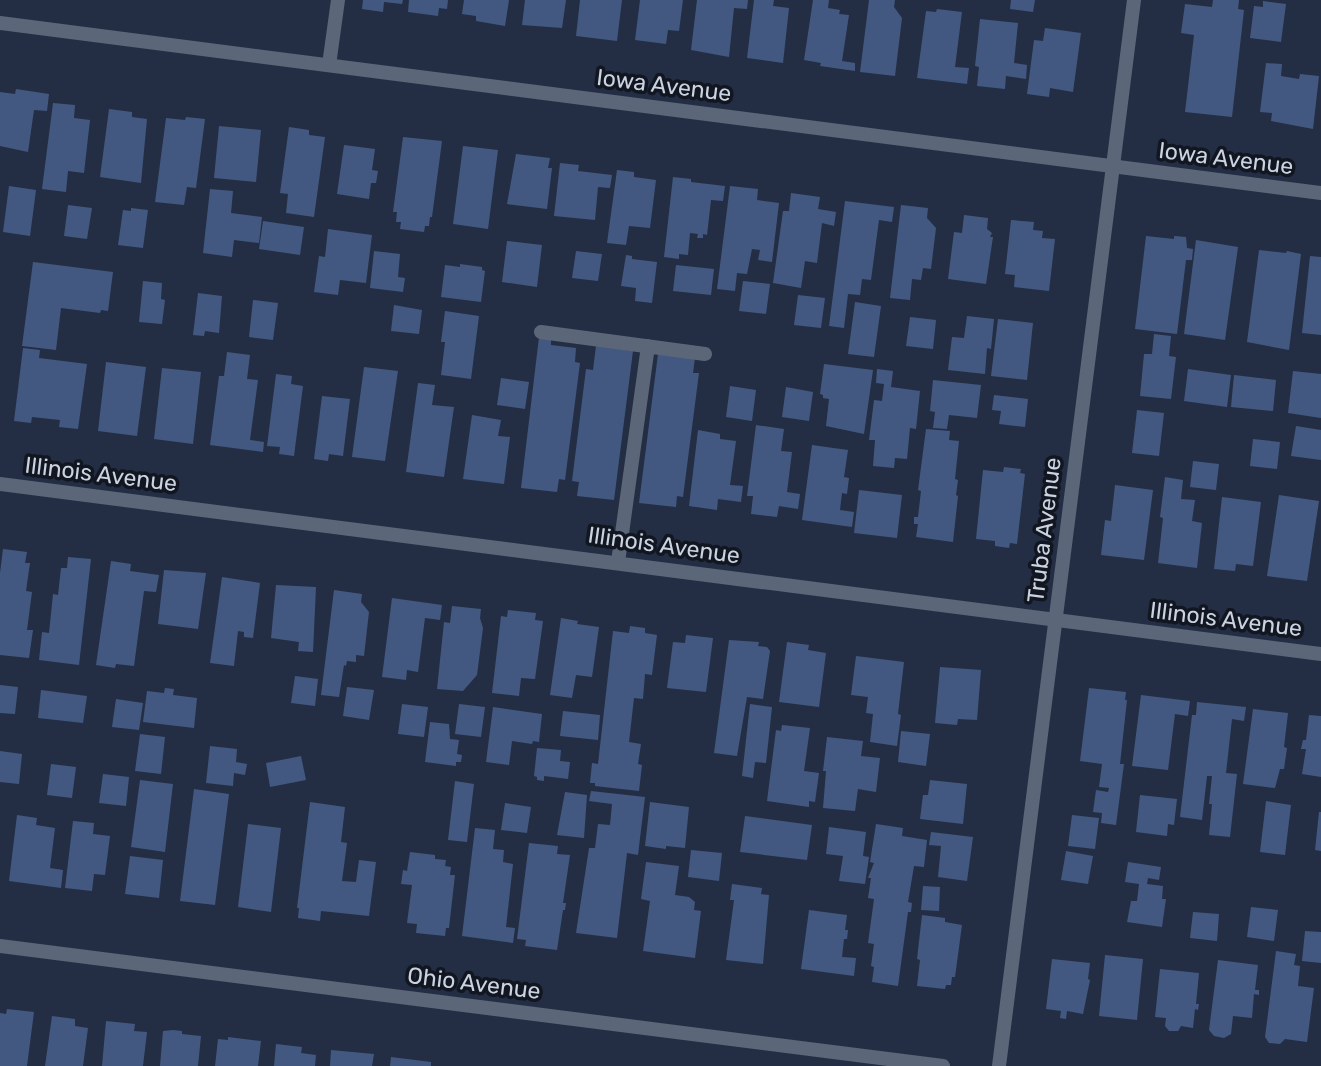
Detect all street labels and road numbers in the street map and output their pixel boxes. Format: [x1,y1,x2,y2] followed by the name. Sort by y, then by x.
[595,63,733,107] street label: Iowa Avenue
[1157,136,1295,180] street label: Iowa Avenue
[23,451,179,497] street label: Illinois Avenue
[1021,456,1067,604] street label: Truba Avenue
[586,520,742,570] street label: Illinois Avenue
[1148,596,1304,642] street label: Illinois Avenue
[406,961,542,1005] street label: Ohio Avenue

